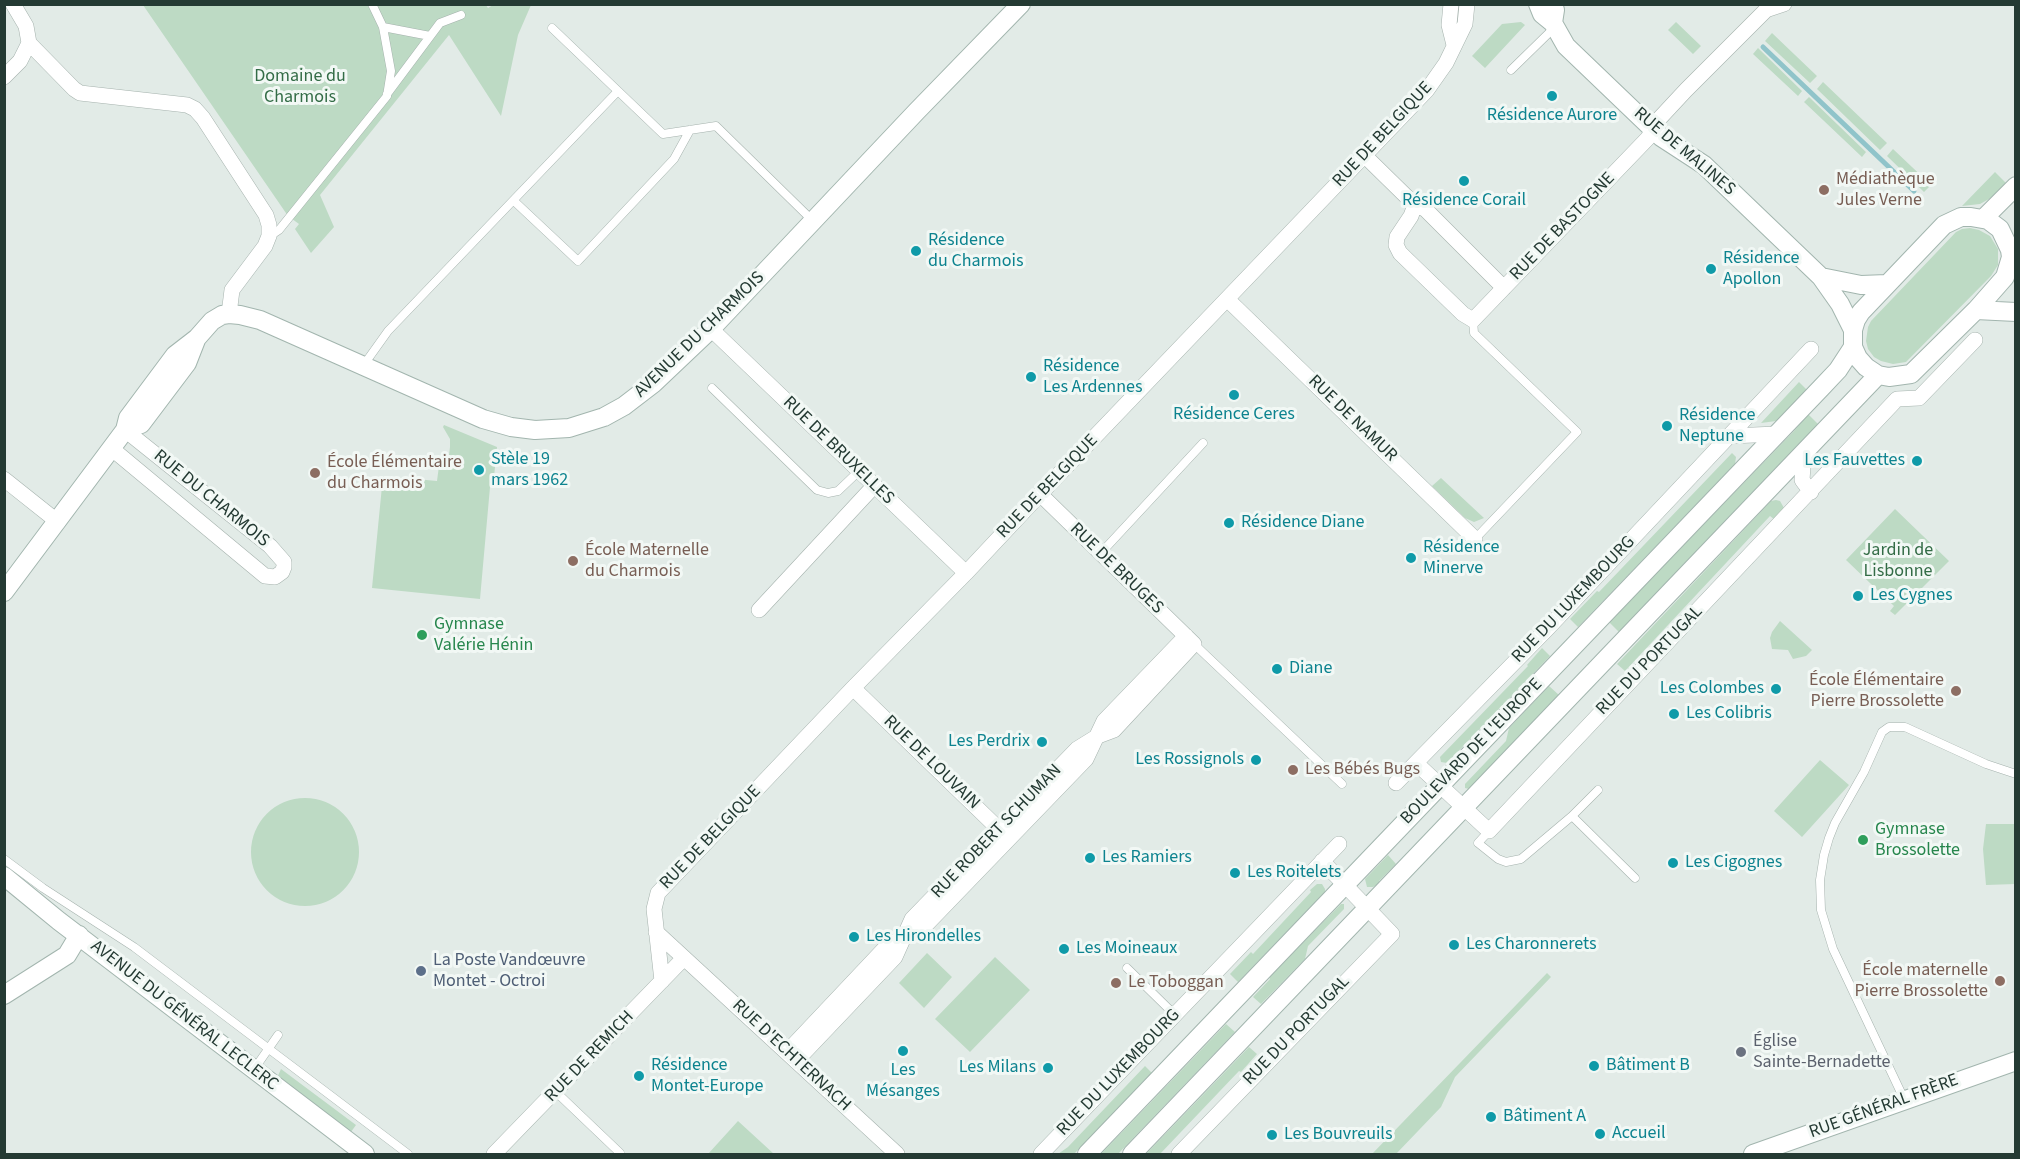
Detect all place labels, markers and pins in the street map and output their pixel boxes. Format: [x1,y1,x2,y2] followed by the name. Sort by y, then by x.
[1545,89,1559,103] marker: Résidence Aurore
[1487,105,1617,127] place label: Résidence Aurore
[1836,169,1935,212] place label: Médiathèque Jules Verne
[1457,174,1471,188] marker: Résidence Corail
[1817,183,1831,197] marker: Médiathèque Jules Verne
[1402,190,1526,212] place label: Résidence Corail
[928,230,1023,272] place label: Résidence du Charmois
[909,244,923,258] marker: Résidence du Charmois
[1723,248,1799,290] place label: Résidence Apollon
[1704,262,1718,276] marker: Résidence Apollon
[1043,356,1143,398] place label: Résidence Les Ardennes
[1024,370,1038,384] marker: Résidence Les Ardennes
[1227,388,1241,402] marker: Résidence Ceres
[1173,404,1295,426] place label: Résidence Ceres
[1679,405,1755,448] place label: Résidence Neptune
[1660,419,1674,433] marker: Résidence Neptune
[491,449,568,492] place label: Stèle 19 mars 1962
[1804,450,1905,472] place label: Les Fauvettes
[327,452,462,494] place label: École Élémentaire du Charmois
[1910,454,1924,468] marker: Les Fauvettes
[472,463,486,477] marker: Stèle 19 mars 1962
[308,466,322,480] marker: École Élémentaire du Charmois
[1241,512,1364,534] place label: Résidence Diane
[1222,516,1236,530] marker: Résidence Diane
[1423,537,1499,580] place label: Résidence Minerve
[585,540,709,582] place label: École Maternelle du Charmois
[1404,551,1418,565] marker: Résidence Minerve
[566,554,580,568] marker: École Maternelle du Charmois
[1870,585,1952,607] place label: Les Cygnes
[1851,589,1865,603] marker: Les Cygnes
[434,614,533,656] place label: Gymnase Valérie Hénin
[415,628,429,642] marker: Gymnase Valérie Hénin
[1289,658,1332,680] place label: Diane
[1270,662,1284,676] marker: Diane
[1809,670,1944,712] place label: École Élémentaire Pierre Brossolette
[1660,678,1764,700] place label: Les Colombes
[1769,682,1783,696] marker: Les Colombes
[1949,684,1963,698] marker: École Élémentaire Pierre Brossolette
[1686,703,1772,725] place label: Les Colibris
[1667,707,1681,721] marker: Les Colibris
[948,731,1030,753] place label: Les Perdrix
[1035,735,1049,749] marker: Les Perdrix
[1135,749,1244,771] place label: Les Rossignols
[1249,753,1263,767] marker: Les Rossignols
[1305,759,1420,781] place label: Les Bébés Bugs
[1286,763,1300,777] marker: Les Bébés Bugs
[1875,819,1960,862] place label: Gymnase Brossolette
[1856,833,1870,847] marker: Gymnase Brossolette
[1102,847,1192,869] place label: Les Ramiers
[1083,851,1097,865] marker: Les Ramiers
[1685,852,1782,874] place label: Les Cigognes
[1666,856,1680,870] marker: Les Cigognes
[1247,862,1341,884] place label: Les Roitelets
[1228,866,1242,880] marker: Les Roitelets
[866,926,981,948] place label: Les Hirondelles
[847,930,861,944] marker: Les Hirondelles
[1466,934,1596,956] place label: Les Charonnerets
[1076,938,1177,960] place label: Les Moineaux
[1447,938,1461,952] marker: Les Charonnerets
[1057,942,1071,956] marker: Les Moineaux
[433,950,586,992] place label: La Poste Vandœuvre Montet - Octroi
[1855,960,1988,1002] place label: École maternelle Pierre Brossolette
[414,964,428,978] marker: La Poste Vandœuvre Montet - Octroi
[1128,972,1224,994] place label: Le Toboggan
[1993,974,2007,988] marker: École maternelle Pierre Brossolette
[1109,976,1123,990] marker: Le Toboggan
[1753,1031,1890,1074] place label: Église Sainte-Bernadette
[896,1044,910,1058] marker: Les Mésanges
[1734,1045,1748,1059] marker: Église Sainte-Bernadette
[651,1055,764,1098] place label: Résidence Montet-Europe
[1606,1055,1690,1077] place label: Bâtiment B
[959,1057,1036,1079] place label: Les Milans
[1587,1059,1601,1073] marker: Bâtiment B
[866,1060,940,1102] place label: Les Mésanges
[1041,1061,1055,1075] marker: Les Milans
[632,1069,646,1083] marker: Résidence Montet-Europe
[1503,1106,1586,1128] place label: Bâtiment A
[1484,1110,1498,1124] marker: Bâtiment A
[1612,1123,1666,1145] place label: Accueil
[1284,1124,1392,1146] place label: Les Bouvreuils
[1593,1127,1607,1141] marker: Accueil
[1265,1128,1279,1142] marker: Les Bouvreuils

